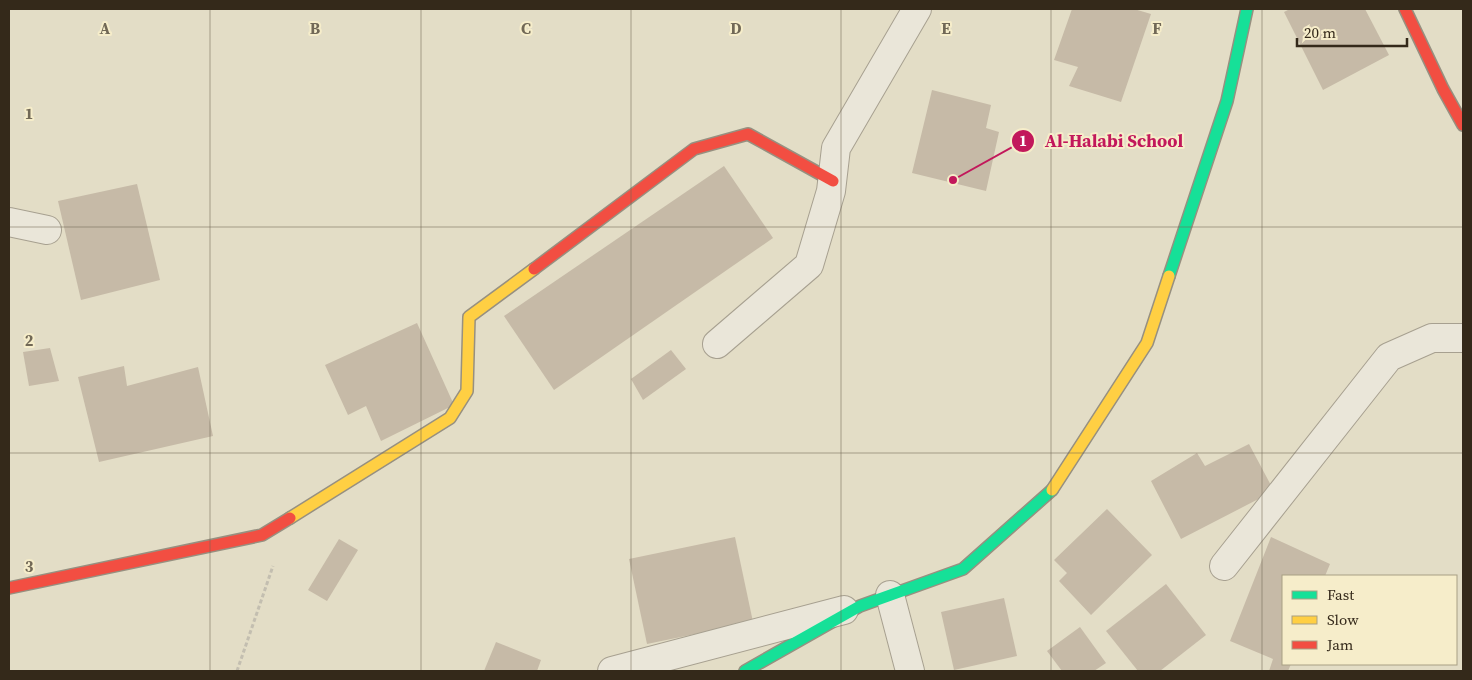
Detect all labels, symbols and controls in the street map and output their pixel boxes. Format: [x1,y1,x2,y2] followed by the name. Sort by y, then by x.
[1297,15,1407,47] scale bar
[100,17,111,39] text: A
[310,17,321,39] text: B
[521,17,531,39] text: C
[730,17,742,39] text: D
[941,17,951,39] text: E
[1152,17,1162,39] text: F
[1304,22,1336,43] text: 20 m
[25,102,33,124] text: 1
[1010,124,1194,157] callout: Al-Halabi School
[1045,128,1183,153] text: Al-Halabi School
[1019,130,1027,151] text: 1
[25,329,34,351] text: 2
[25,555,34,577] text: 3
[1282,575,1457,665] legend
[1327,584,1354,605] text: Fast
[1327,609,1359,630] text: Slow
[1326,634,1354,655] text: Jam

